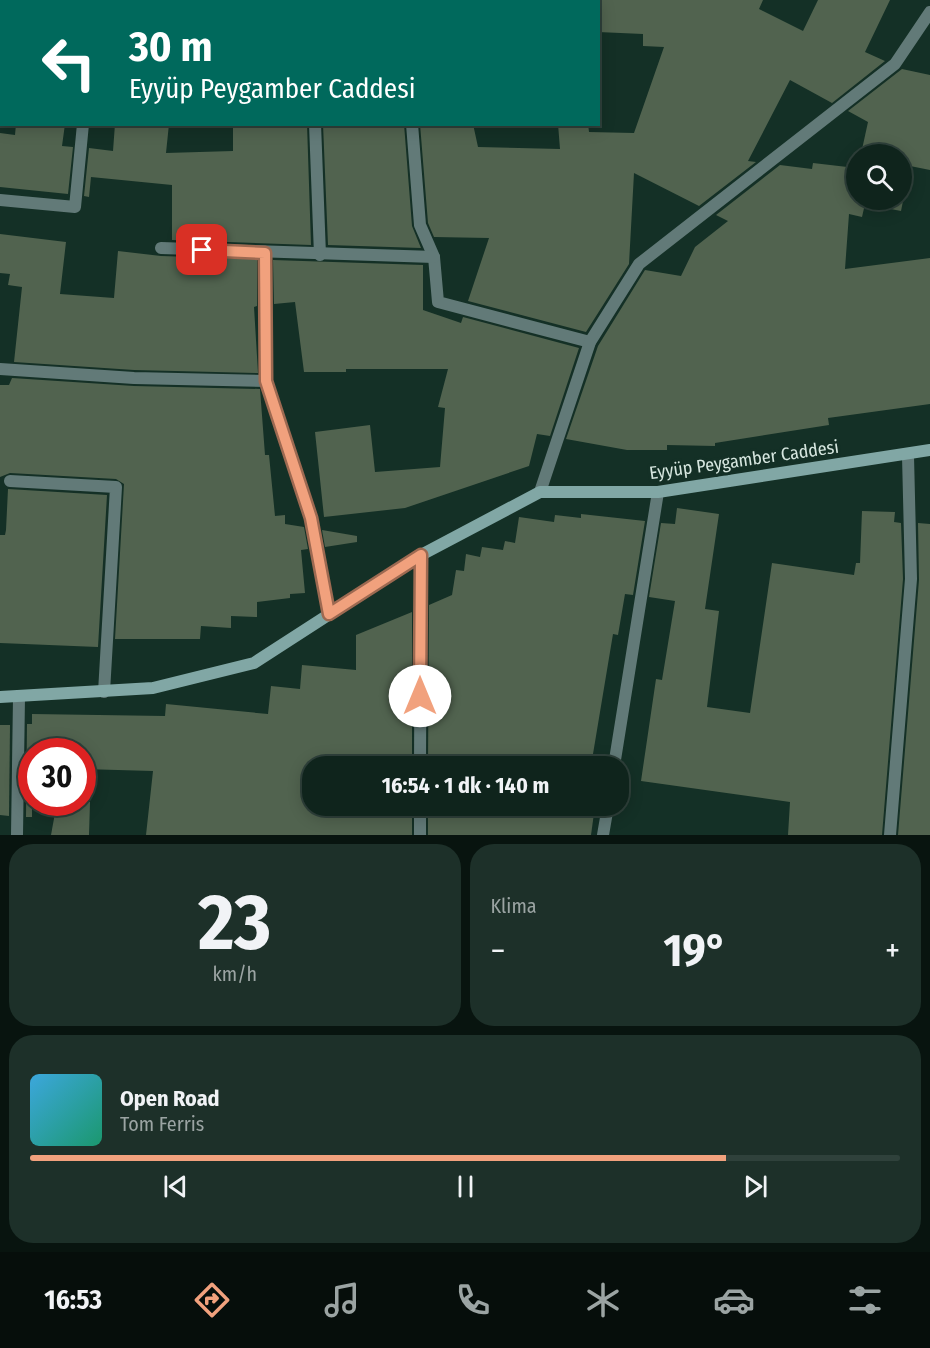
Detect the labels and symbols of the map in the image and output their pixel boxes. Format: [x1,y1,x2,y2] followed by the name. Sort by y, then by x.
[176,224,227,275] pin
[648,436,840,484] street label: Eyyüp Peygamber Caddesi
[388,664,452,728] position arrow
[18,738,96,816] speed limit sign: 30

